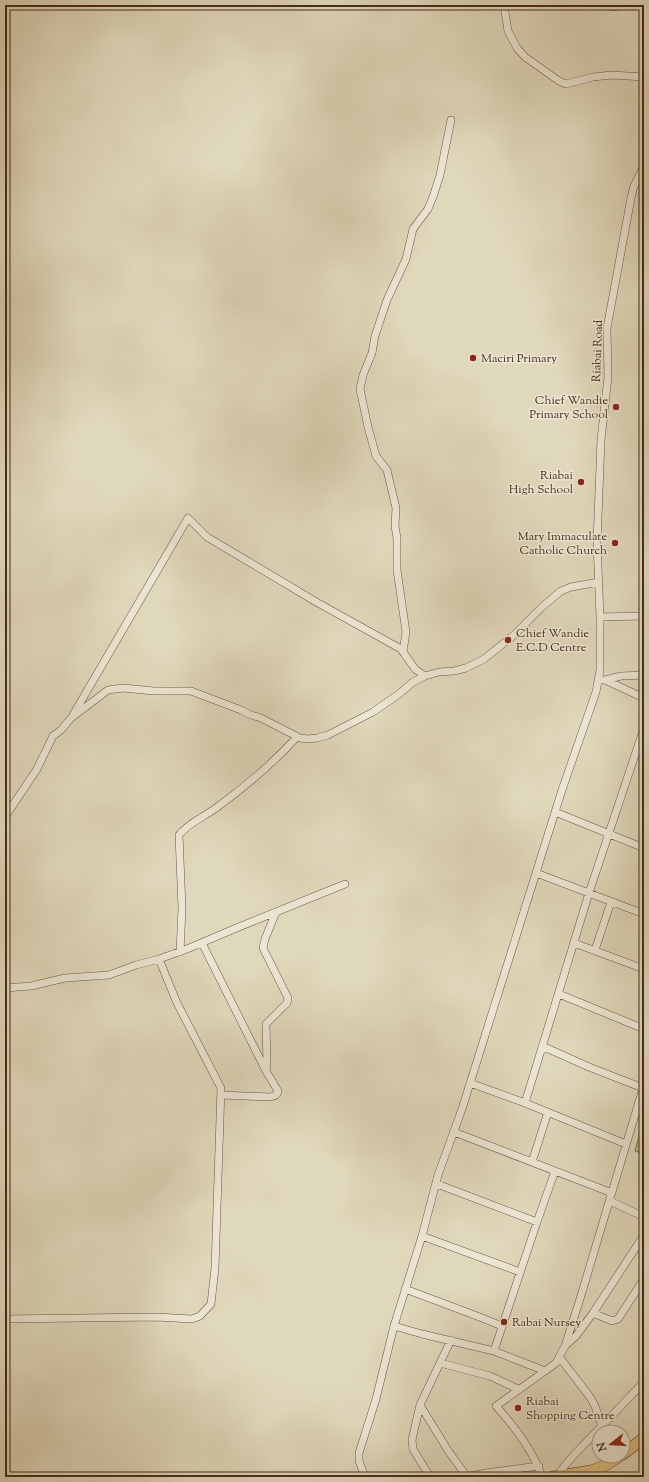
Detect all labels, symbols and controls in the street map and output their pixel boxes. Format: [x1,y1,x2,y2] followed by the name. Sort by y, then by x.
[588,319,608,383] street label: Riabai Road
[481,350,557,368] place label: Maciri Primary
[468,353,478,363] marker: Maciri Primary
[529,392,609,424] place label: Chief Wandie Primary School
[611,402,621,412] marker: Chief Wandie Primary School
[509,467,574,499] place label: Riabai High School
[576,477,586,487] marker: Riabai High School
[518,528,607,560] place label: Mary Immaculate Catholic Church
[610,538,620,548] marker: Mary Immaculate Catholic Church
[516,625,590,657] place label: Chief Wandie E.C.D Centre
[503,635,513,645] marker: Chief Wandie E.C.D Centre
[512,1314,581,1332] place label: Rabai Nursey
[499,1317,509,1327] marker: Rabai Nursey
[526,1393,615,1425] place label: Riabai Shopping Centre
[513,1403,523,1413] marker: Riabai Shopping Centre
[591,1424,631,1464] north arrow
[593,1440,612,1454] text: N

